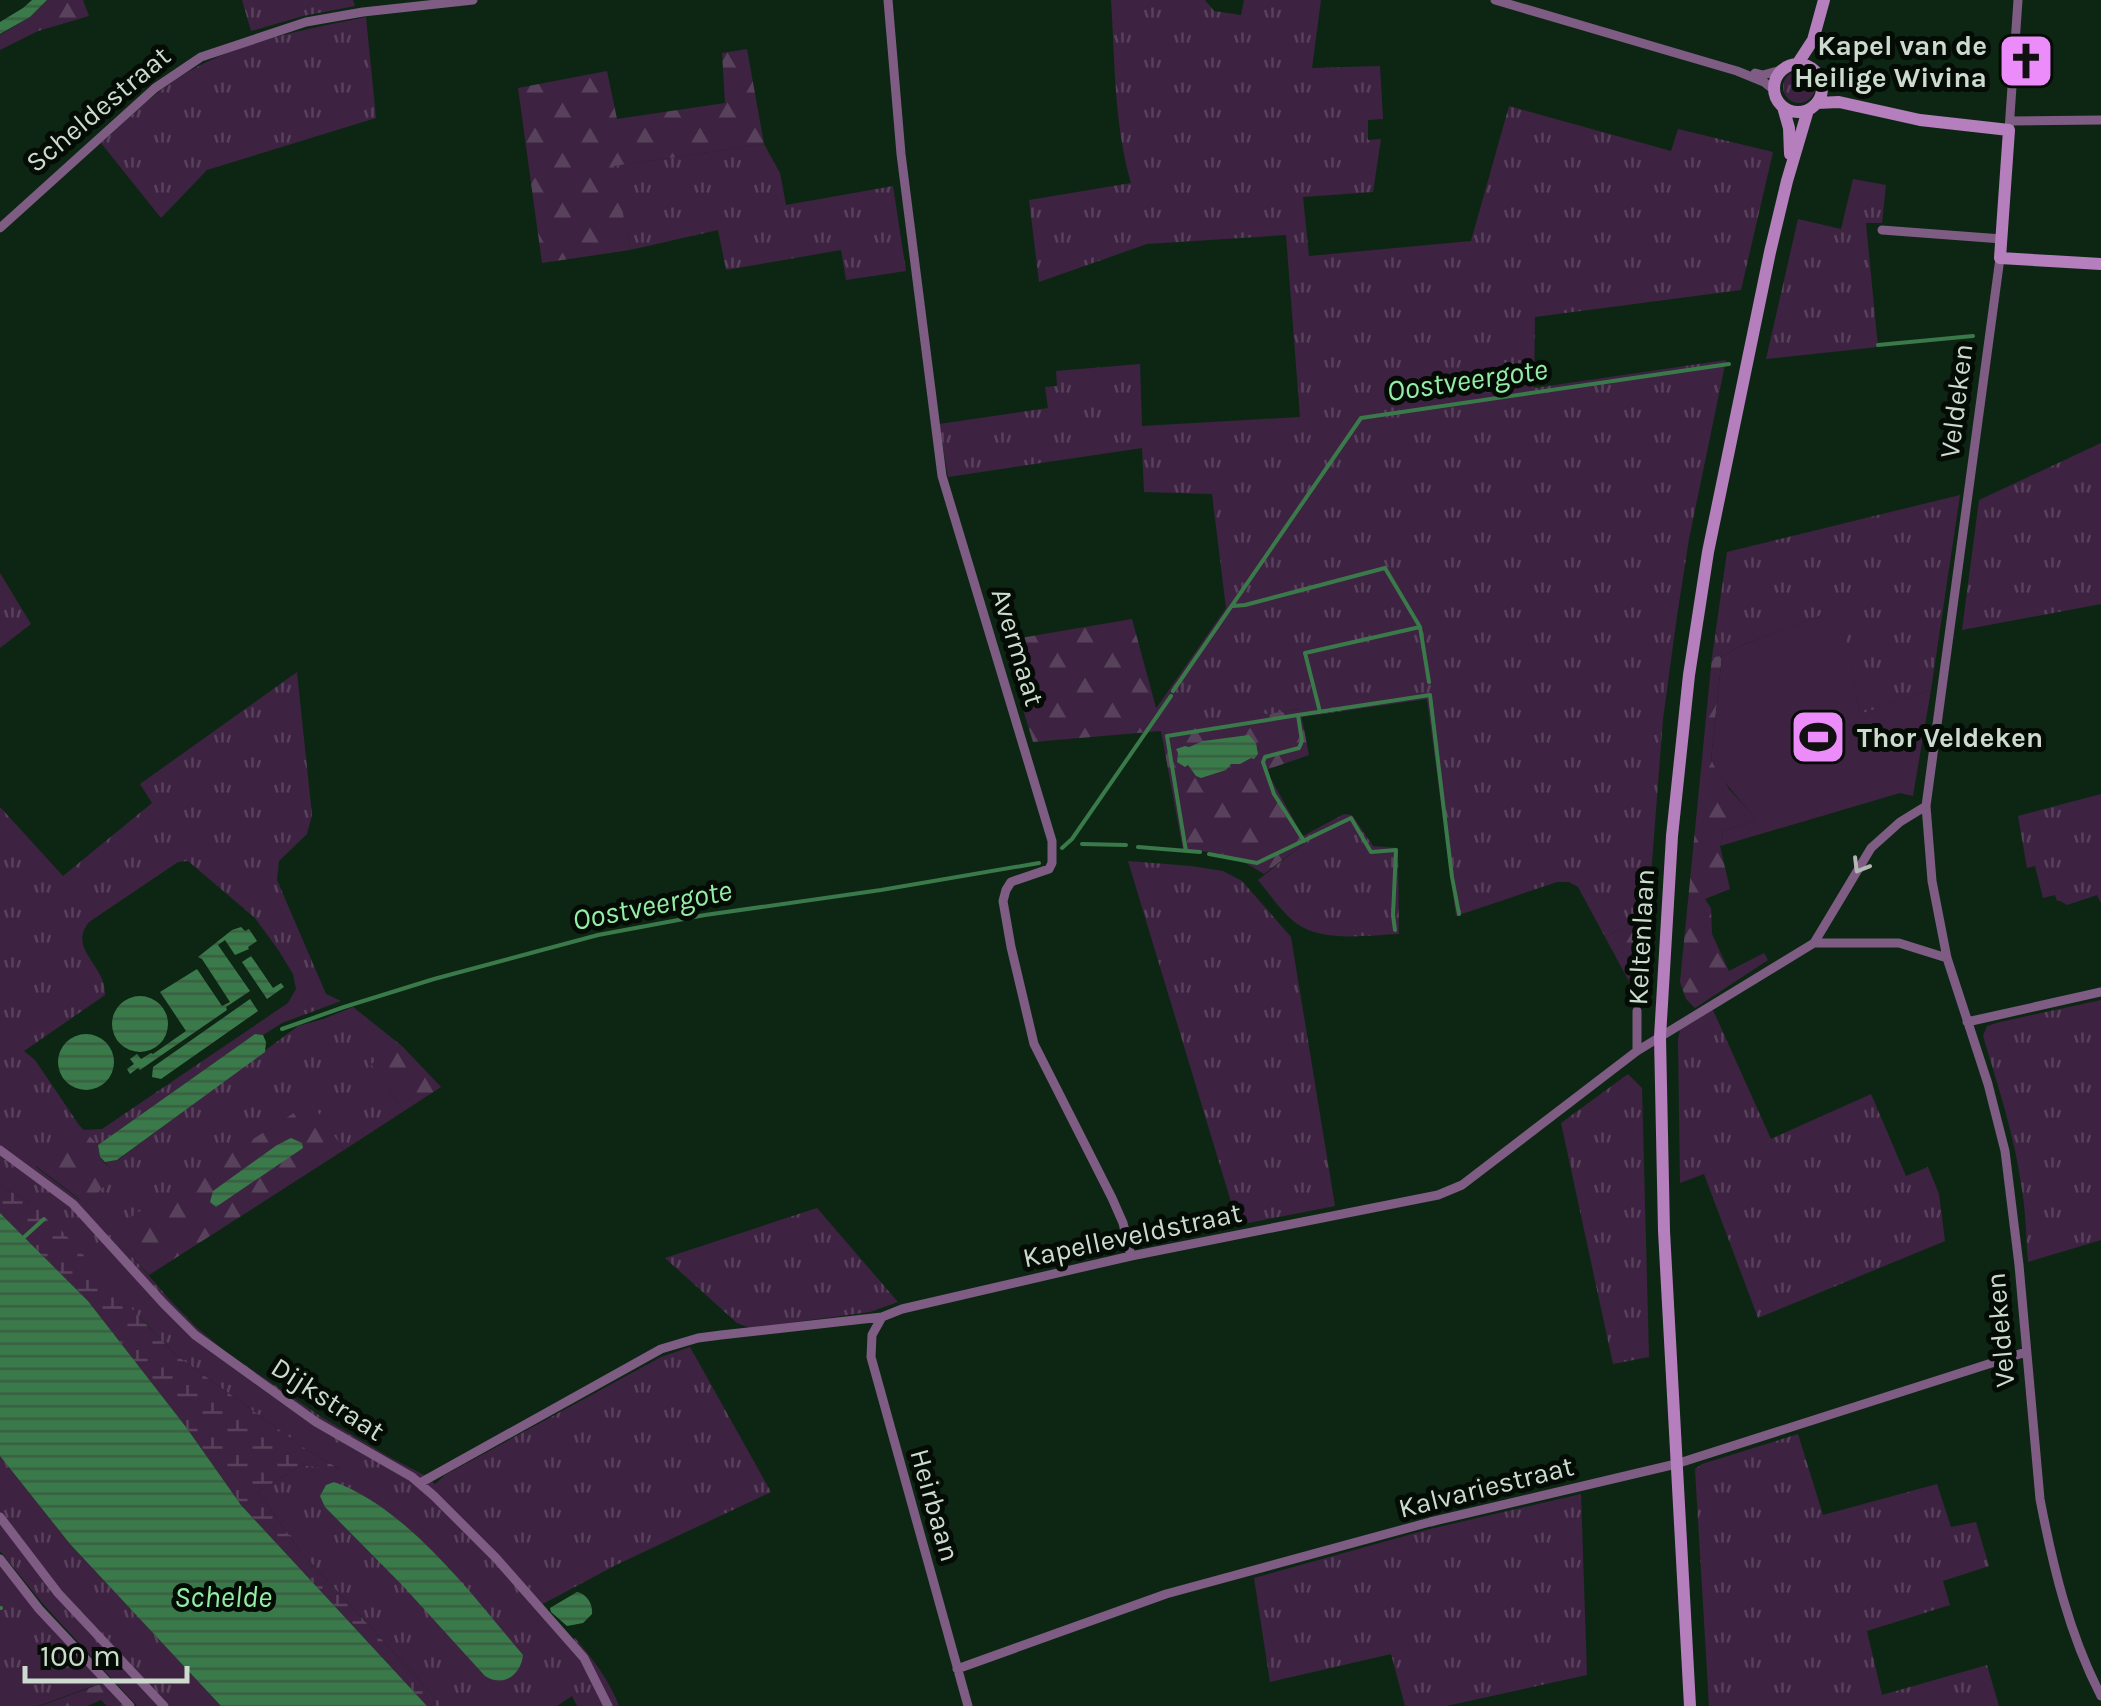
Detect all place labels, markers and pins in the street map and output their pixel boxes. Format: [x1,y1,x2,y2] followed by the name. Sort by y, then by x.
[1794,29,1987,94] place label: Kapel van de Heilige Wivina
[1996,31,2056,91] church icon: Kapel van de Heilige Wivina
[1788,707,1848,767] sports icon: Thor Veldeken
[1857,721,2043,754] place label: Thor Veldeken

